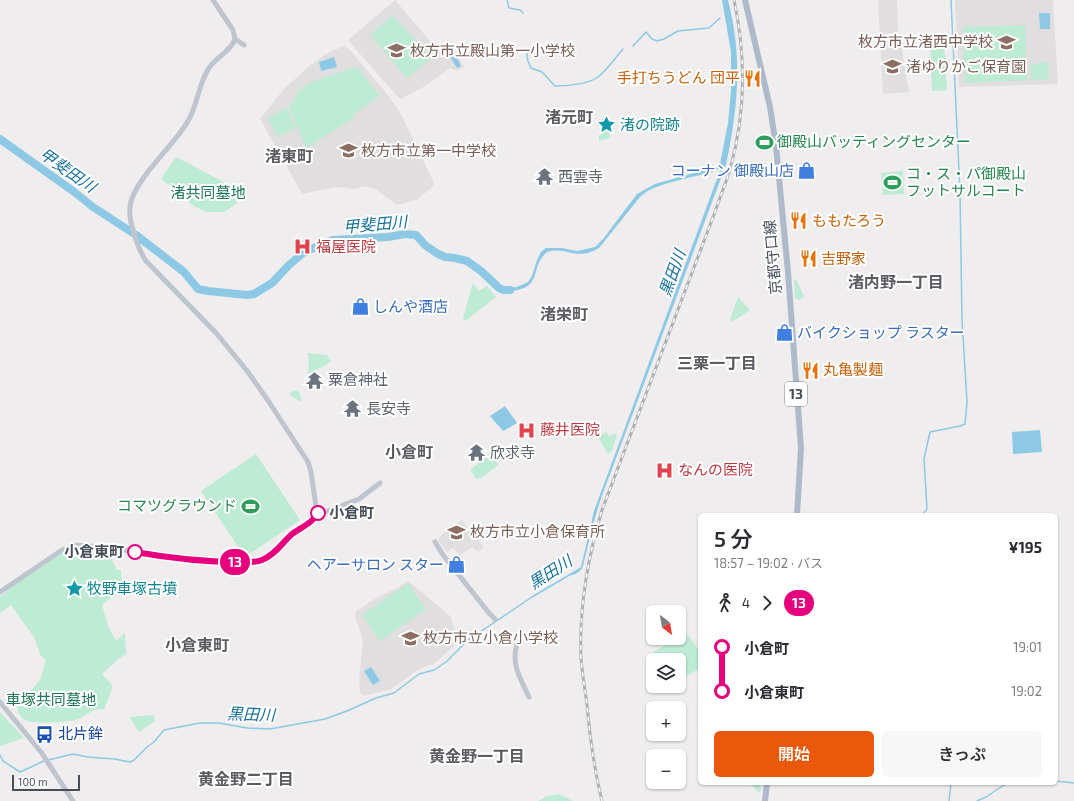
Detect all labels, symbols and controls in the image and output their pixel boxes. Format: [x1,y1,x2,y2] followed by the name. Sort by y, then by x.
[858,32,993,50] place label: 枚方市立渚西中学校
[996,32,1016,52] school or university icon: 枚方市立渚西中学校
[387,41,407,61] school or university icon: 枚方市立殿山第一小学校
[410,41,575,59] place label: 枚方市立殿山第一小学校
[883,57,903,77] school or university icon: 渚ゆりかご保育園
[906,57,1026,75] place label: 渚ゆりかご保育園
[617,68,740,86] place label: 手打ちうどん 団平
[743,68,763,88] restaurant icon: 手打ちうどん 団平
[545,107,593,126] district label: 渚元町
[597,115,617,135] place icon: 渚の院跡
[620,115,680,133] place label: 渚の院跡
[754,132,774,152] sports icon: 御殿山バッティングセンター
[777,132,971,150] place label: 御殿山バッティングセンター
[338,141,358,161] school or university icon: 枚方市立第一中学校
[361,141,496,159] place label: 枚方市立第一中学校
[37,143,102,197] water label: 甲斐田川
[265,146,313,165] district label: 渚東町
[671,161,794,179] place label: コーナン 御殿山店
[797,161,817,181] shop icon: コーナン 御殿山店
[906,164,1026,199] place label: コ・ス・パ御殿山 フットサルコート
[535,167,555,187] temple icon: 西雲寺
[558,167,603,185] place label: 西雲寺
[883,173,903,193] sports icon: コ・ス・パ御殿山 フットサルコート
[170,183,246,201] park label: 渚共同墓地
[342,211,410,236] water label: 甲斐田川
[789,211,809,231] restaurant icon: ももたろう
[812,211,886,229] place label: ももたろう
[760,219,784,295] street label: 京都守口線
[293,237,313,257] hospital icon: 福屋医院
[316,237,376,255] place label: 福屋医院
[654,245,689,299] water label: 黒田川
[798,249,818,269] restaurant icon: 吉野家
[821,249,866,267] place label: 吉野家
[848,272,944,291] district label: 渚内野一丁目
[350,297,370,317] shop icon: しんや酒店
[373,297,448,315] place label: しんや酒店
[540,304,588,323] district label: 渚栄町
[774,323,794,343] shop icon: バイクショップ ラスター
[797,323,965,341] place label: バイクショップ ラスター
[677,353,757,372] district label: 三栗一丁目
[800,360,820,380] restaurant icon: 丸亀製麺
[823,360,883,378] place label: 丸亀製麺
[305,370,325,390] temple icon: 粟倉神社
[328,370,388,388] place label: 粟倉神社
[785,382,807,406] road number: 13
[343,399,363,419] temple icon: 長安寺
[366,399,411,417] place label: 長安寺
[517,420,537,440] hospital icon: 藤井医院
[540,420,600,438] place label: 藤井医院
[385,442,433,461] district label: 小倉町
[467,443,487,463] temple icon: 欣求寺
[490,443,535,461] place label: 欣求寺
[655,460,675,480] hospital icon: なんの医院
[678,460,753,478] place label: なんの医院
[117,496,237,514] place label: コマツグラウンド
[240,496,260,516] sports icon: コマツグラウンド
[329,503,374,521] place label: 小倉町
[310,505,326,521] marker: 小倉町
[447,522,467,542] school or university icon: 枚方市立小倉保育所
[470,522,605,540] place label: 枚方市立小倉保育所
[714,525,753,551] text: 5 分
[1008,538,1042,556] text: ¥195
[64,542,124,560] place label: 小倉東町
[127,544,143,560] marker: 小倉東町
[217,549,253,575] line badge: 13
[524,549,577,593] water label: 黒田川
[228,553,242,570] text: 13
[307,555,444,573] place label: ヘアーサロン スター
[447,555,467,575] shop icon: ヘアーサロン スター
[714,555,823,571] text: 18:57 – 19:02 · バス
[64,579,84,599] place icon: 牧野車塚古墳
[87,579,177,597] place label: 牧野車塚古墳
[714,592,736,614] icon: walk
[756,592,778,614] icon: forward
[792,594,806,611] text: 13
[742,595,750,611] text: 4
[646,605,686,645] north arrow
[646,605,686,789] map controls
[400,628,420,648] school or university icon: 枚方市立小倉小学校
[423,628,558,646] place label: 枚方市立小倉小学校
[165,635,229,654] district label: 小倉東町
[744,639,789,657] text: 小倉町
[1013,639,1042,655] text: 19:01
[646,653,686,693] button: layers
[744,683,804,701] text: 小倉東町
[1011,683,1042,699] text: 19:02
[6,690,96,708] park label: 車塚共同墓地
[646,701,686,741] button: +
[227,703,277,724] water label: 黒田川
[35,724,55,744] bus stop icon: 北片鉾
[58,724,103,742] place label: 北片鉾
[714,731,874,777] button: 開始
[882,731,1042,777] button: きっぷ
[429,746,525,765] district label: 黄金野一丁目
[646,749,686,789] button: −
[198,769,294,788] district label: 黄金野二丁目
[12,773,80,792] scale bar
[18,775,48,788] text: 100 m

